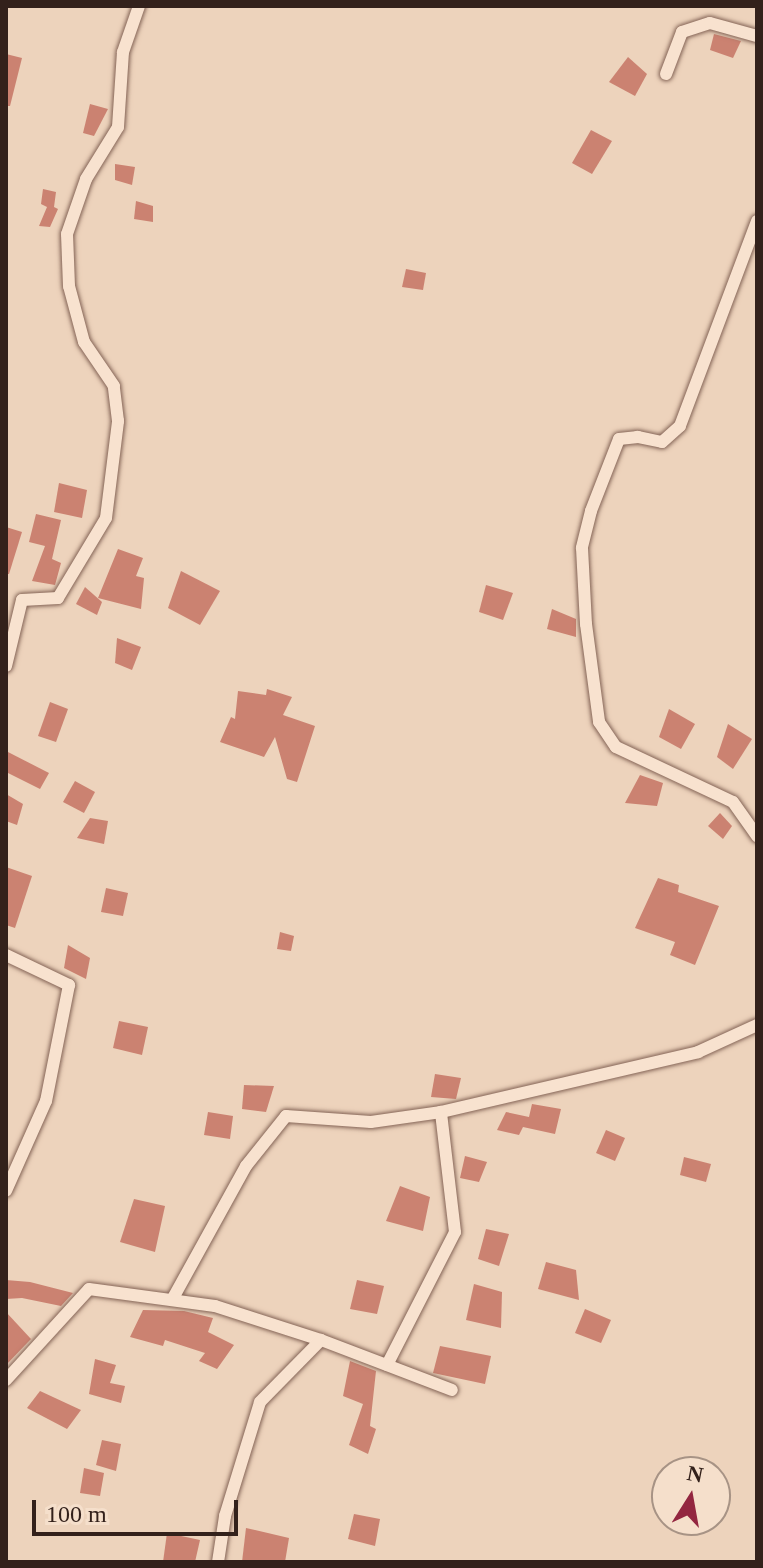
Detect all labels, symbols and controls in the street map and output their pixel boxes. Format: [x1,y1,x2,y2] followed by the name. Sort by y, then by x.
[651,1456,731,1536] north arrow
[685,1460,705,1488] text: N
[36,1484,242,1534] scale bar
[46,1501,107,1527] text: 100 m

